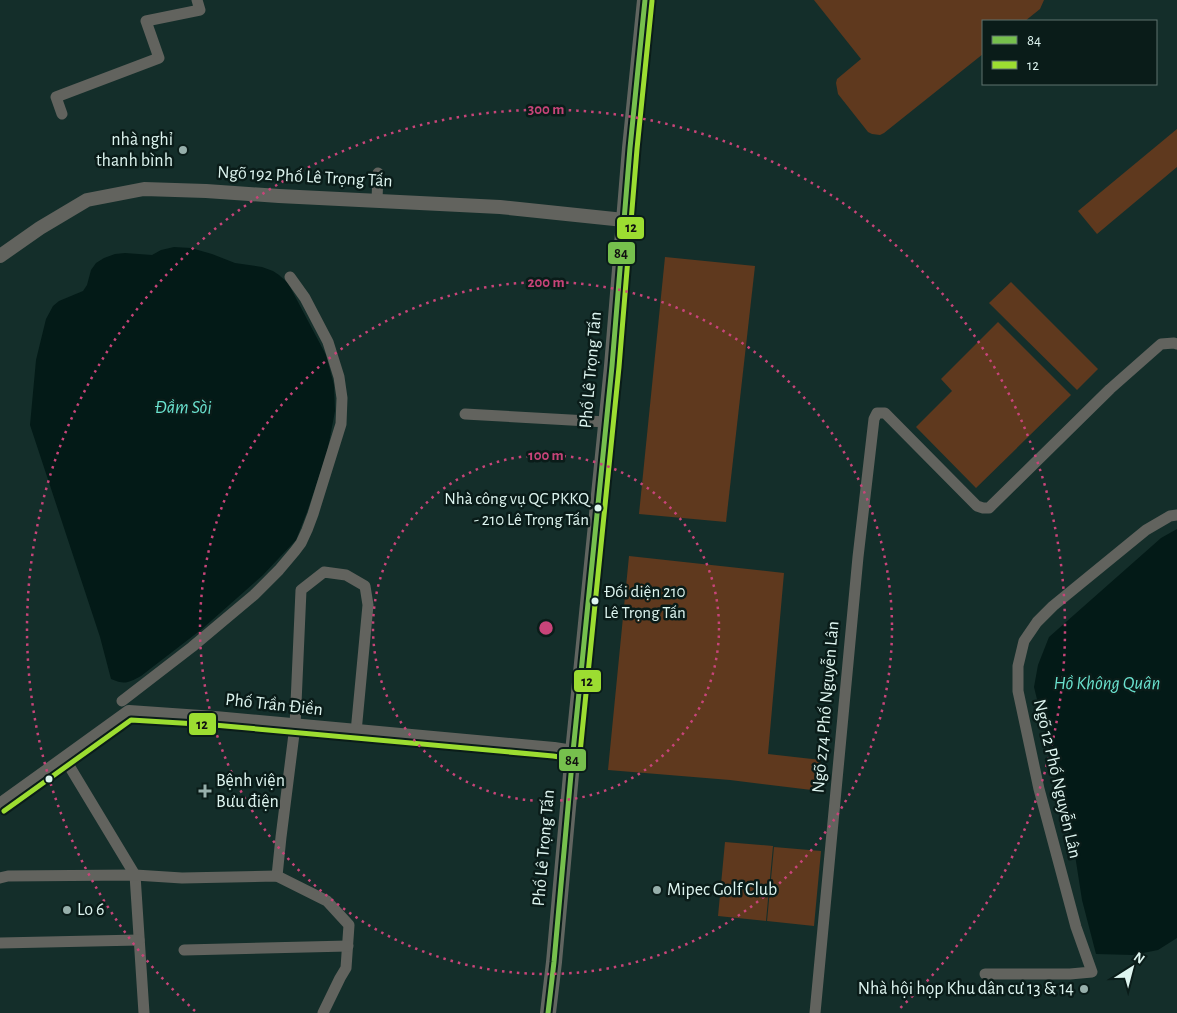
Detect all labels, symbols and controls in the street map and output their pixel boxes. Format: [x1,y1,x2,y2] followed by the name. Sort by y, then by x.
[982,20,1157,85] legend
[1027,33,1041,48] text: 84
[1027,58,1039,73] text: 12
[528,102,564,117] text: 300 m
[96,131,173,170] place label: nhà nghỉ thanh bình
[177,144,189,156] marker: nhà nghỉ thanh bình
[217,162,393,191] street label: Ngõ 192 Phố Lê Trọng Tấn
[616,216,645,240] line badge: 12
[625,221,637,235] text: 12
[607,241,636,265] line badge: 84
[614,247,628,261] text: 84
[527,275,565,290] text: 200 m
[576,311,605,429] street label: Phố Lê Trọng Tấn
[154,398,212,417] water label: Đầm Sòi
[528,448,564,463] text: 100 m
[444,490,591,528] place label: Nhà công vụ QC PKKQ - 210 Lê Trọng Tấn
[593,503,603,513] marker: Nhà công vụ QC PKKQ - 210 Lê Trọng Tấn
[604,583,686,621] place label: Đối diện 210 Lê Trọng Tấn
[590,596,600,606] marker: Đối diện 210 Lê Trọng Tấn
[537,619,555,637] centre of rings
[808,620,842,794] street label: Ngõ 274 Phố Nguyễn Lân
[573,669,602,693] line badge: 12
[1053,674,1161,693] water label: Hồ Không Quân
[581,675,593,689] text: 12
[224,690,324,719] street label: Phố Trần Điền
[1030,697,1086,860] street label: Ngõ 12 Phố Nguyễn Lân
[188,712,217,736] line badge: 12
[196,718,208,732] text: 12
[558,748,587,772] line badge: 84
[565,754,579,768] text: 84
[216,772,285,811] place label: Bệnh viện Bưu điện
[44,774,54,784] unlabelled marker
[198,784,212,798] marker: Bệnh viện Bưu điện
[529,789,558,907] street label: Phố Lê Trọng Tấn
[667,881,777,899] place label: Mipec Golf Club
[651,884,663,896] marker: Mipec Golf Club
[77,901,105,919] place label: Lo 6
[61,904,73,916] marker: Lo 6
[1107,943,1157,993] north arrow
[1131,950,1147,967] text: N
[858,980,1074,998] place label: Nhà hội họp Khu dân cư 13 & 14
[1078,983,1090,995] marker: Nhà hội họp Khu dân cư 13 & 14

